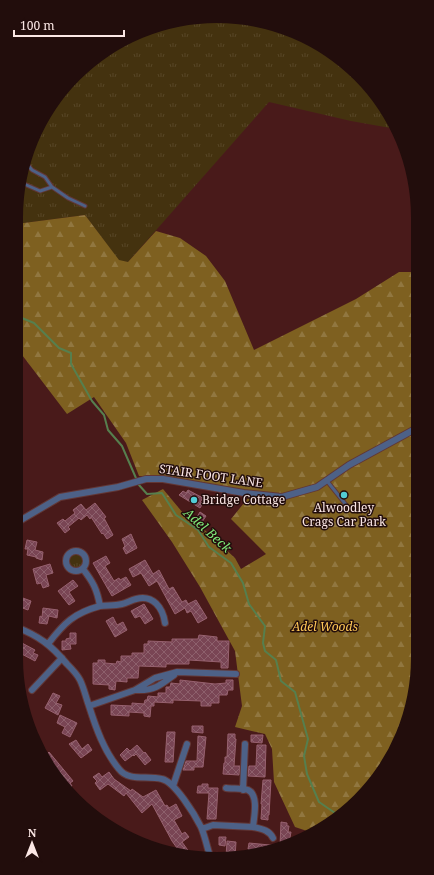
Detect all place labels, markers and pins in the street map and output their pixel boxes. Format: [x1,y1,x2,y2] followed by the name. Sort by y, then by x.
[339,490,349,500] marker: Alwoodley Crags Car Park
[202,491,285,508] place label: Bridge Cottage
[189,495,199,505] marker: Bridge Cottage
[302,499,387,530] place label: Alwoodley Crags Car Park

